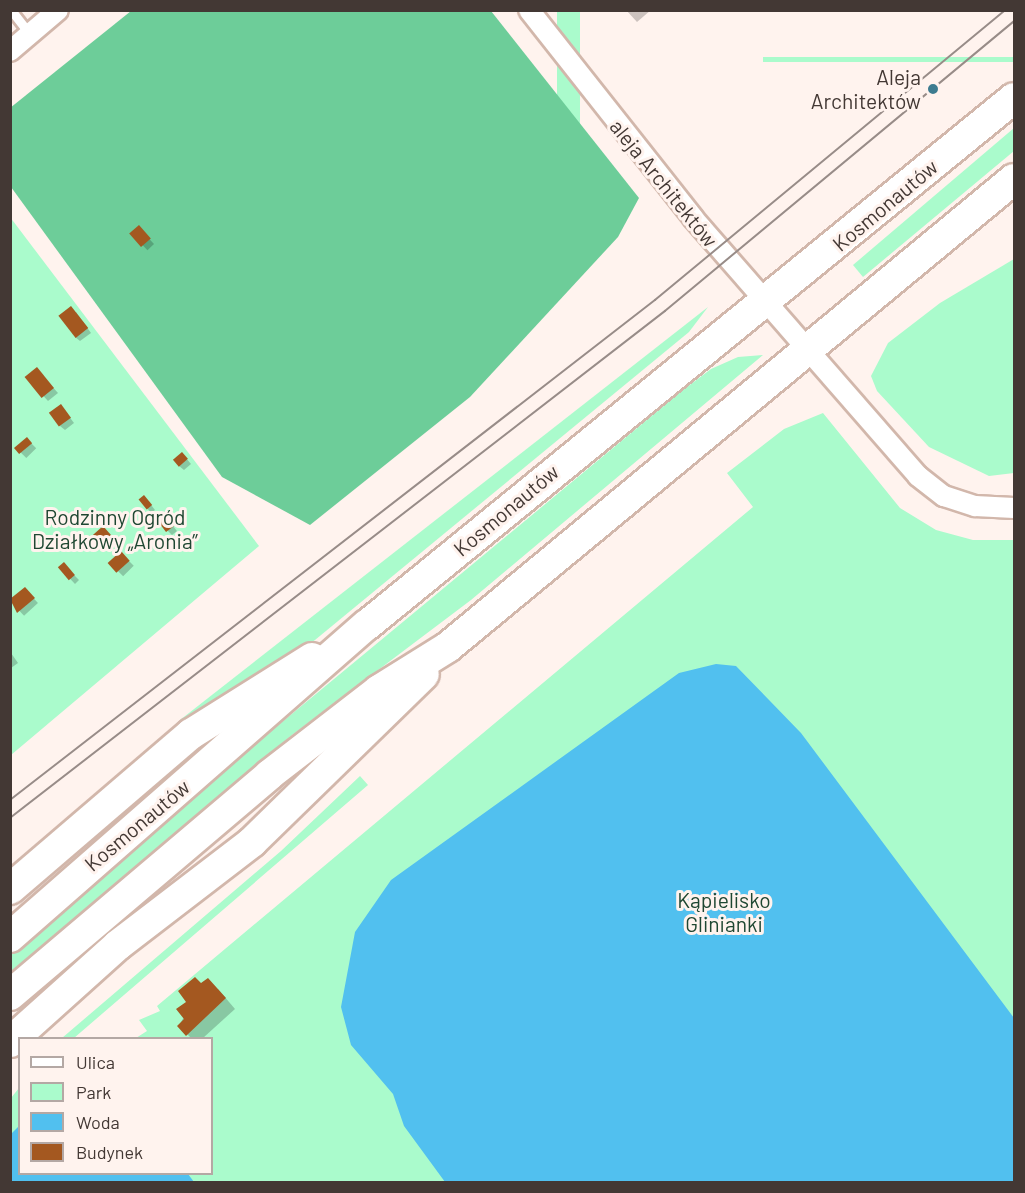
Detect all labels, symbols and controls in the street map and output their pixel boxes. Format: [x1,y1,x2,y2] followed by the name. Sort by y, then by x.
[811,64,921,114] place label: Aleja Architektów
[926,82,940,96] marker: Aleja Architektów
[605,114,723,252] street label: aleja Architektów
[827,154,943,256] street label: Kosmonautów
[448,459,564,561] street label: Kosmonautów
[32,504,198,554] park label: Rodzinny Ogród Działkowy „Aronia”
[79,774,195,876] street label: Kosmonautów
[677,887,771,937] park label: Kąpielisko Glinianki
[18,1037,213,1175] legend
[76,1051,115,1073] text: Ulica
[76,1081,111,1103] text: Park
[76,1111,120,1133] text: Woda
[76,1141,143,1163] text: Budynek

